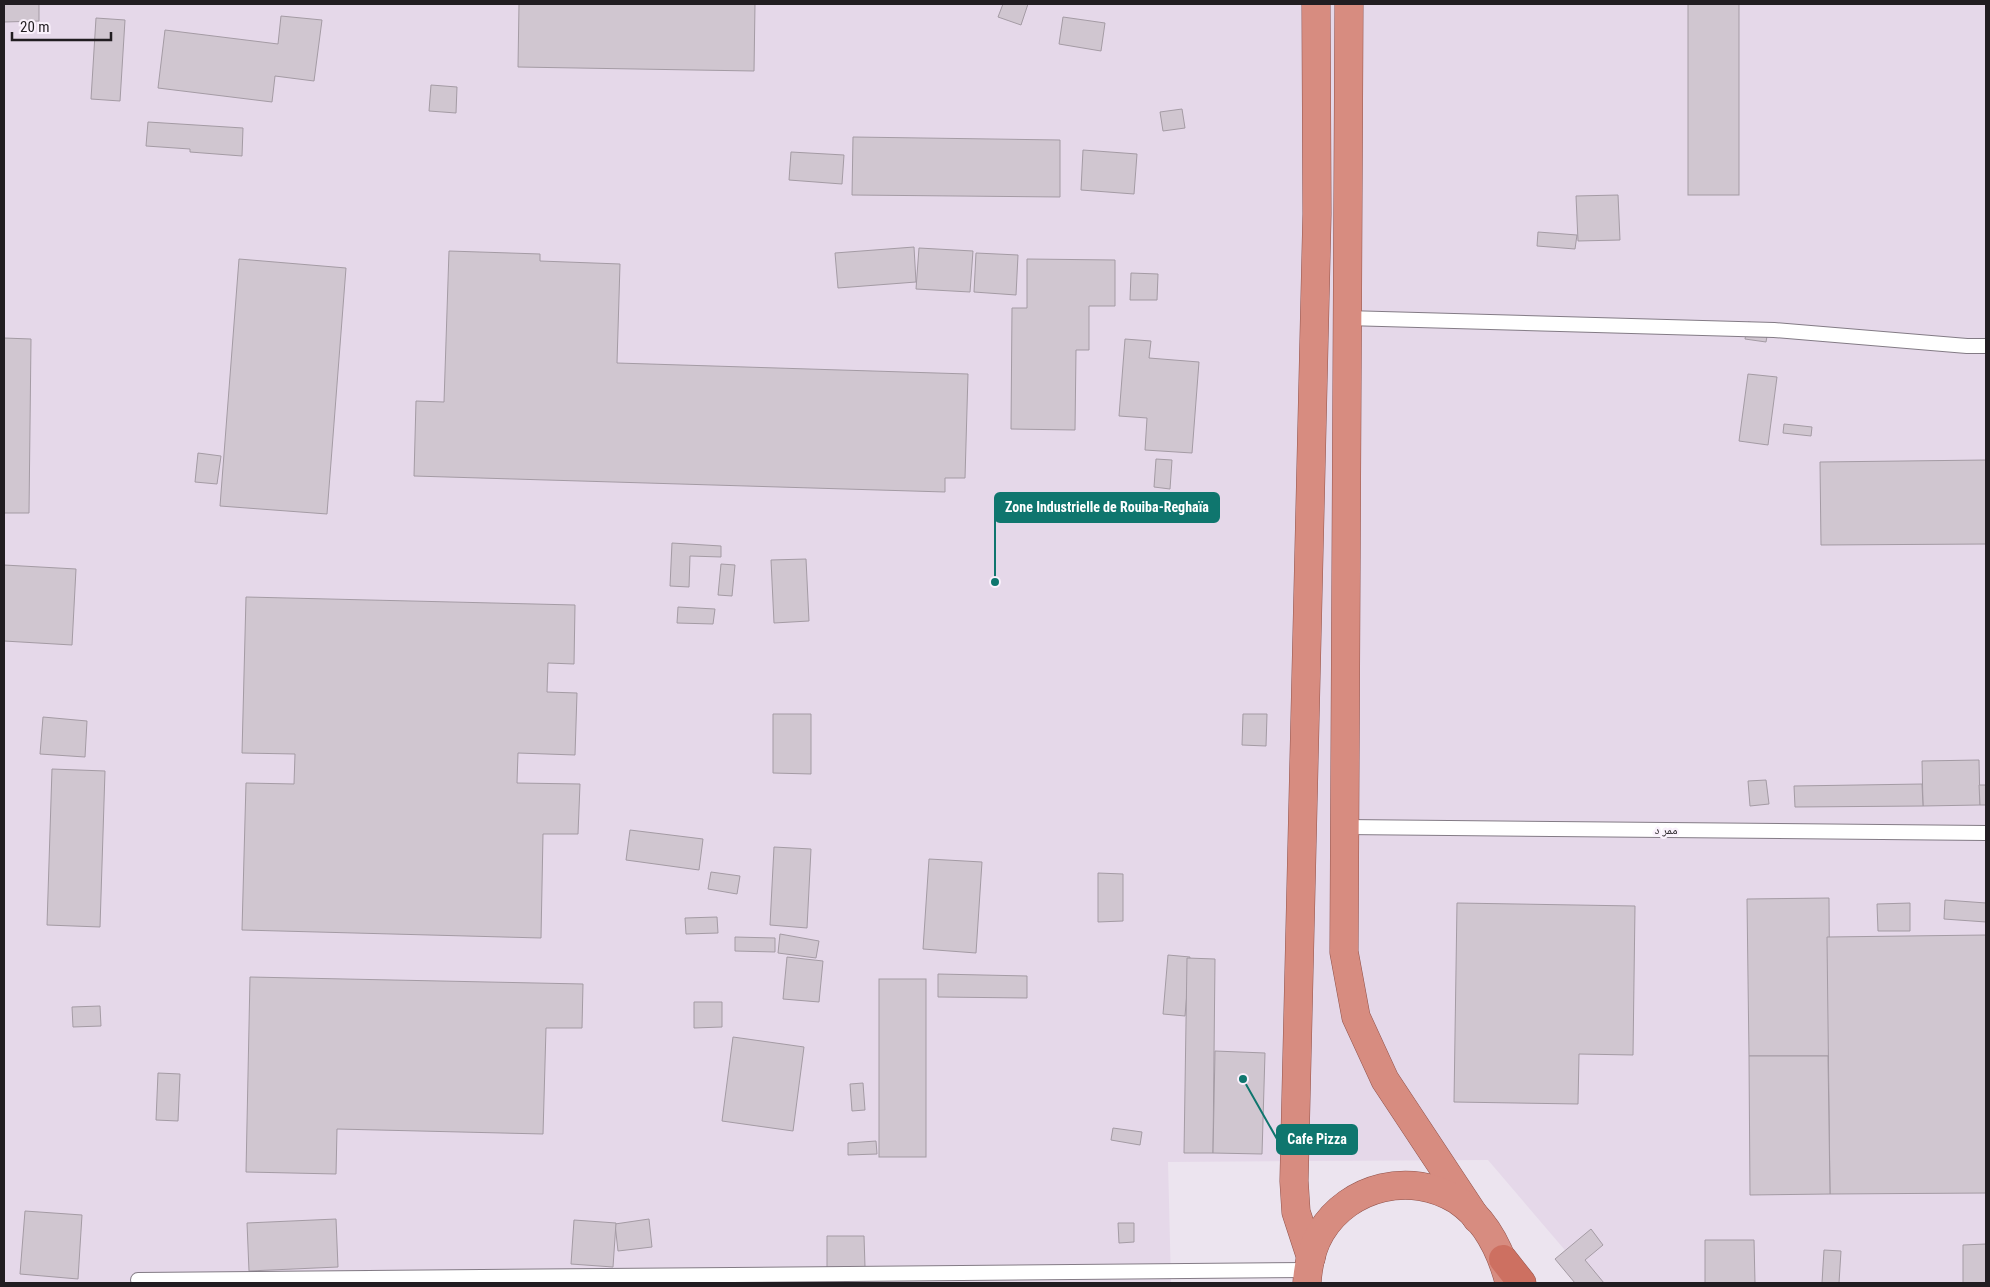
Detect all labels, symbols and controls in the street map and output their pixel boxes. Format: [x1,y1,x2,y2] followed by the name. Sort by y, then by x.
[12,10,111,42] scale bar
[20,18,50,36] text: 20 m
[995,493,1219,522] callout: Zone Industrielle de Rouiba-Reghaïa
[1005,499,1209,515] text: Zone Industrielle de Rouiba-Reghaïa
[1654,823,1678,837] street label: ممر د
[1277,1125,1357,1154] callout: Cafe Pizza
[1287,1131,1347,1147] text: Cafe Pizza

